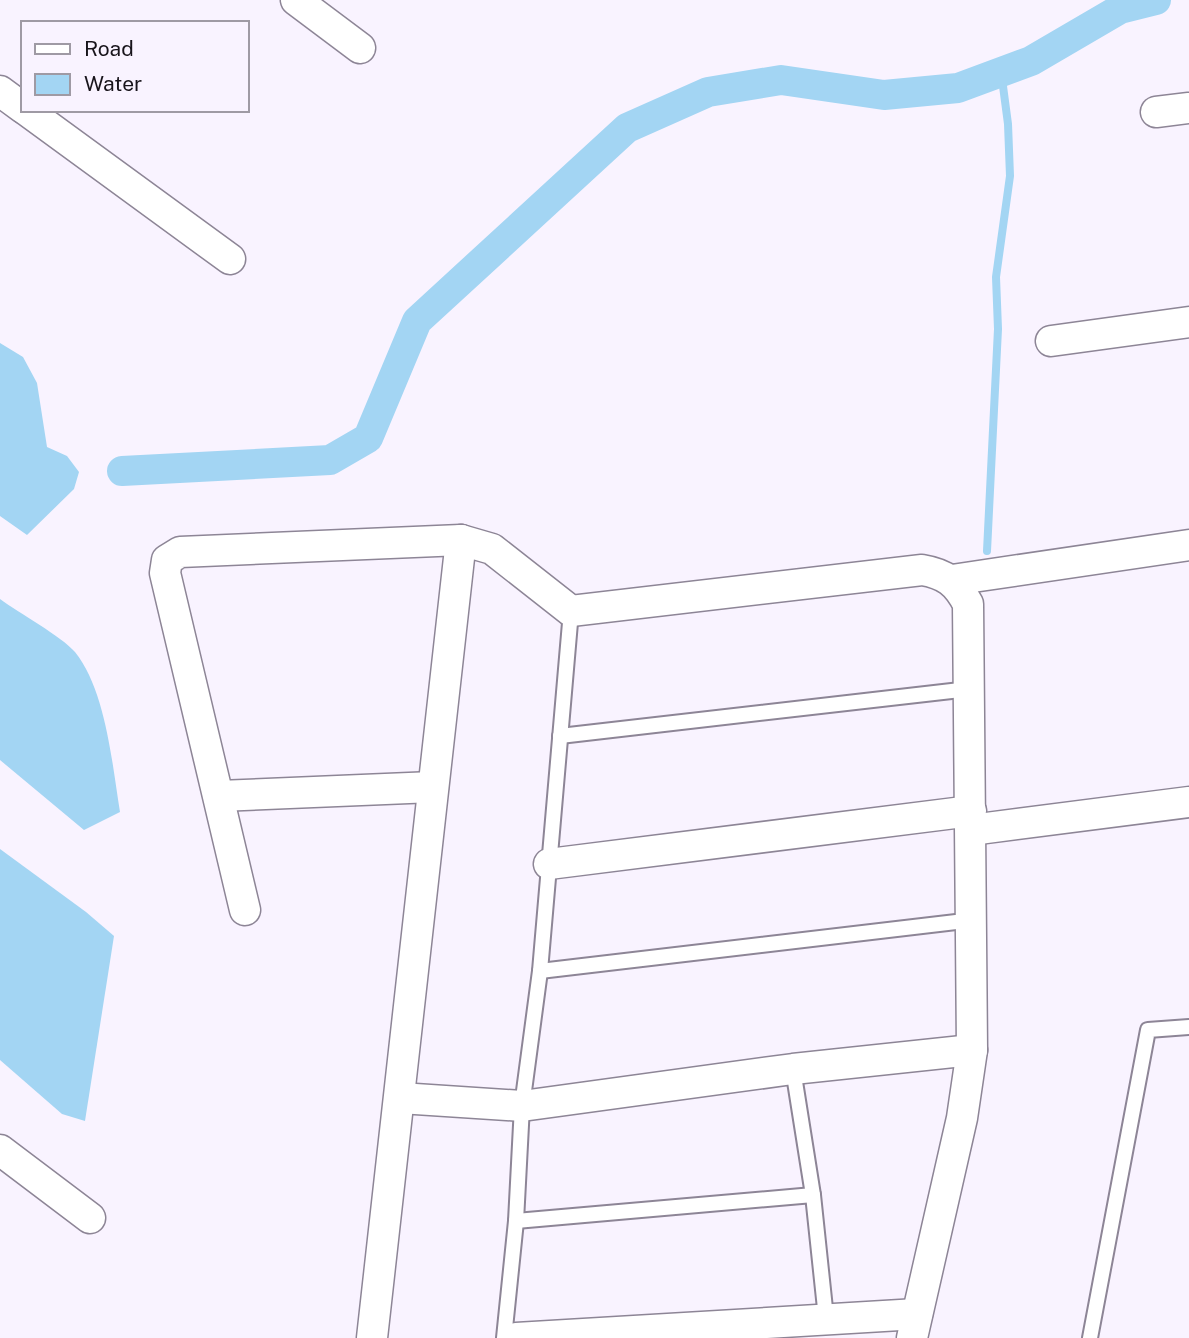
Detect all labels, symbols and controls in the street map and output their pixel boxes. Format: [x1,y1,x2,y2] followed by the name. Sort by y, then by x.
[21,21,248,112] legend
[84,36,134,61] text: Road
[84,71,142,96] text: Water

